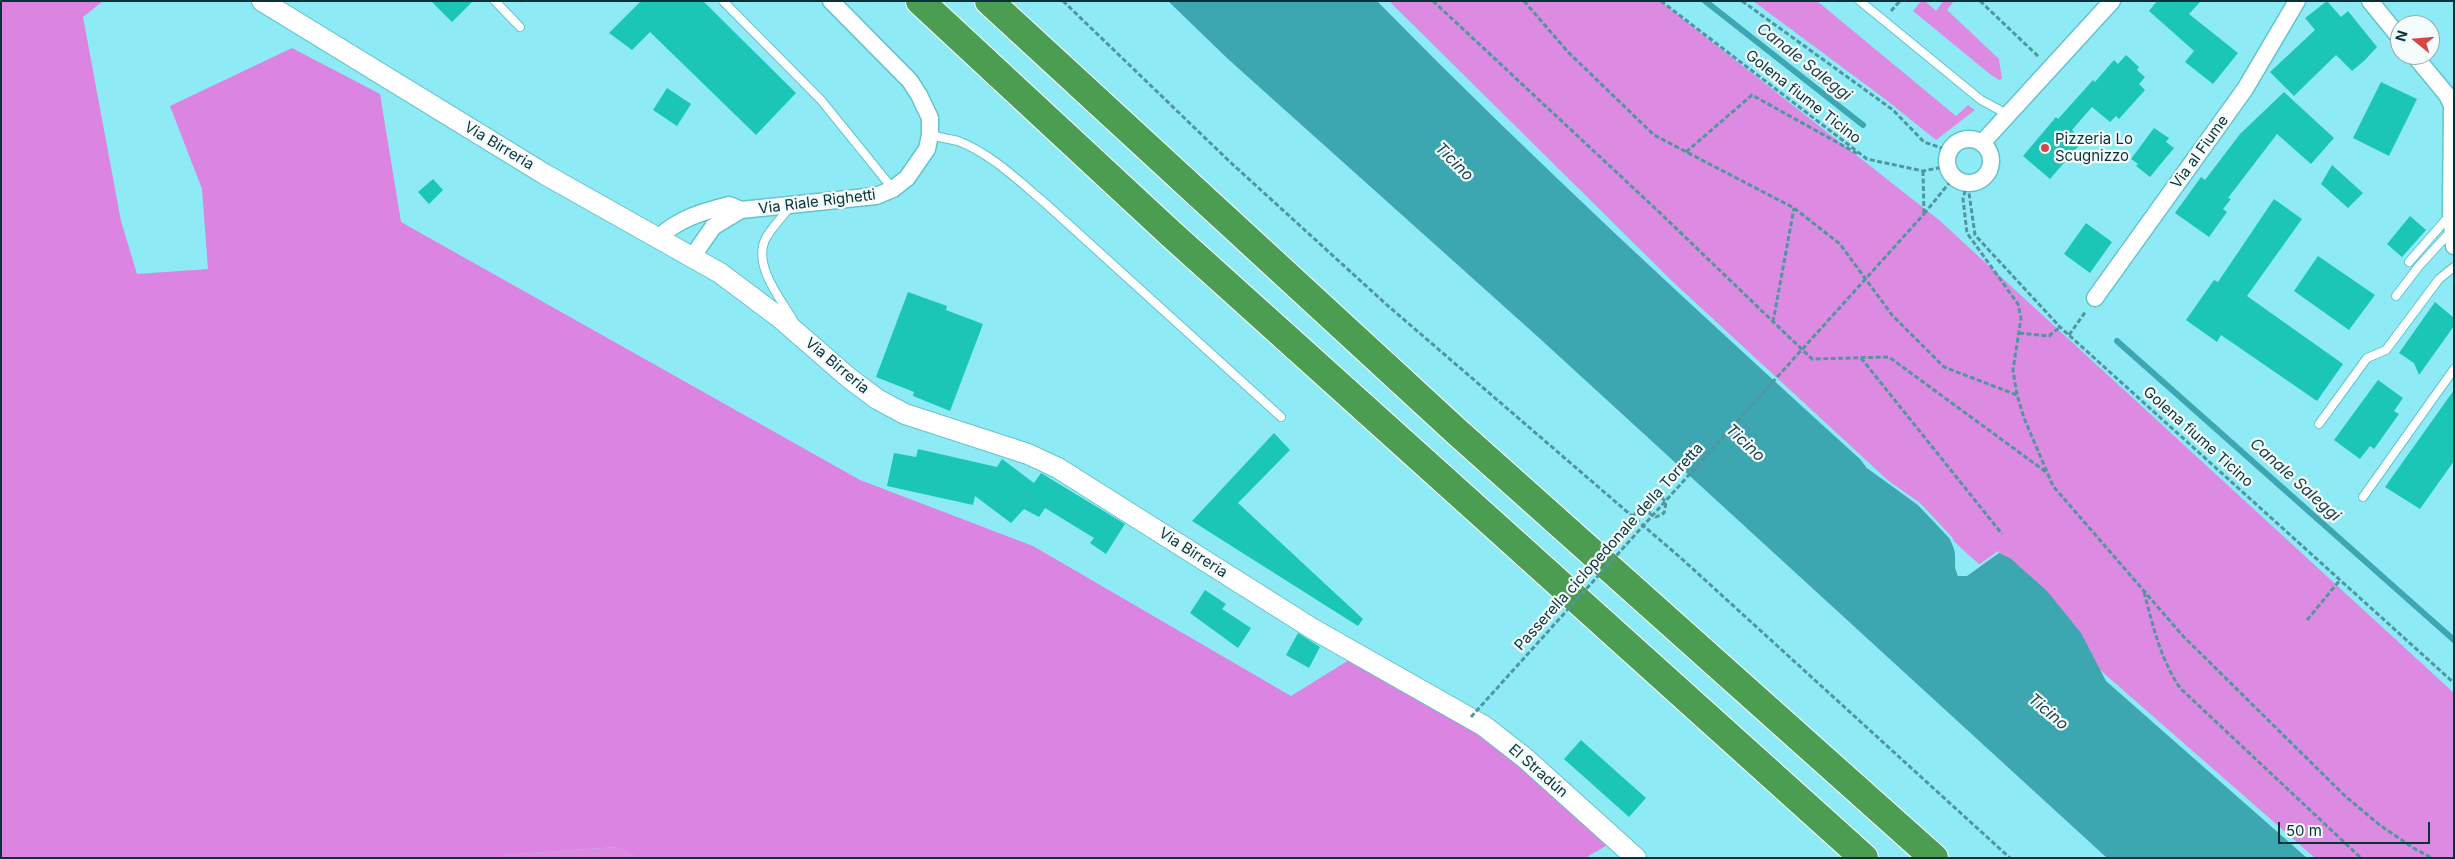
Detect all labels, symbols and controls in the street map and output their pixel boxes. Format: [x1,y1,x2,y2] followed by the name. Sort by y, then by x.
[2390,15,2440,65] north arrow
[1753,19,1855,105] water label: Canale Saleggi
[2391,28,2411,43] text: N
[1742,46,1864,148] street label: Golena fiume Ticino
[2167,112,2233,192] street label: Via al Fiume
[461,118,537,174] street label: Via Birreria
[2055,130,2133,165] place label: Pizzeria Lo Scugnizzo
[1431,139,1477,185] water label: Ticino
[2039,142,2051,154] marker: Pizzeria Lo Scugnizzo
[757,186,877,218] street label: Via Riale Righetti
[801,334,873,398] street label: Via Birreria
[2139,383,2257,491] street label: Golena fiume Ticino
[1722,420,1768,466] water label: Ticino
[2246,434,2344,526] water label: Canale Saleggi
[1511,439,1707,655] street label: Passerella ciclopedonale della Torretta
[1155,524,1231,582] street label: Via Birreria
[2024,690,2072,734] water label: Ticino
[1505,740,1571,802] street label: El Stradún
[2280,812,2432,844] scale bar
[2286,821,2322,840] text: 50 m

